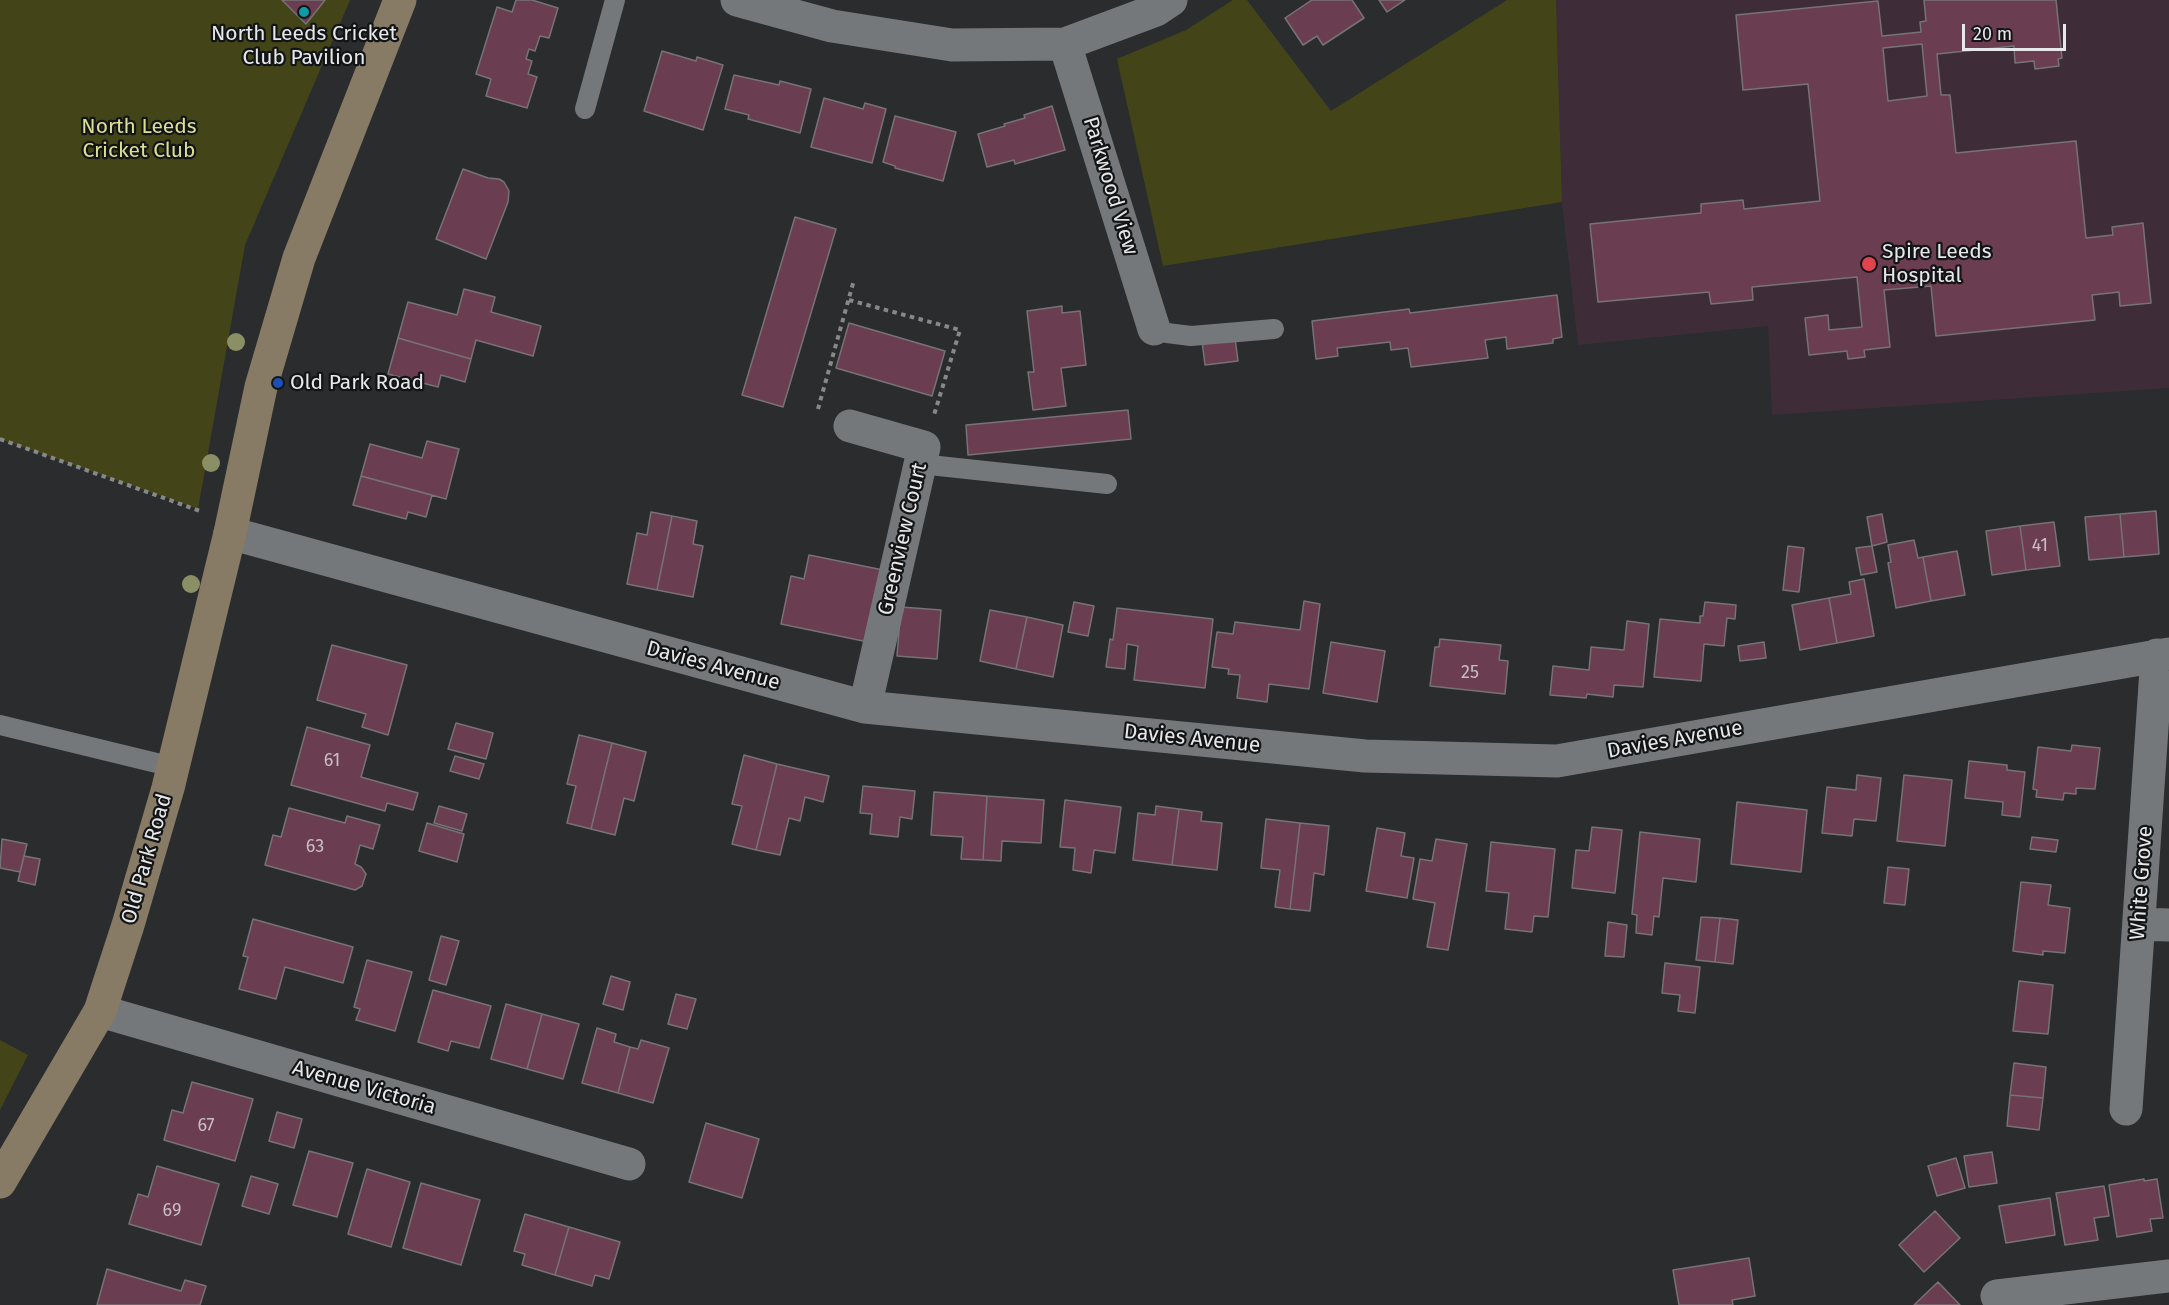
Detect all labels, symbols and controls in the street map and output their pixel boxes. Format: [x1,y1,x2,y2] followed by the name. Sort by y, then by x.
[297,5,311,19] marker: North Leeds Cricket Club Pavilion
[1965,12,2068,50] scale bar
[211,21,397,71] place label: North Leeds Cricket Club Pavilion
[1973,23,2012,45] text: 20 m
[81,114,197,164] park label: North Leeds Cricket Club
[1077,114,1143,258] street label: Parkwood View
[1882,239,1992,289] place label: Spire Leeds Hospital
[1860,255,1878,273] marker: Spire Leeds Hospital
[290,370,424,396] place label: Old Park Road
[271,376,285,390] marker: Old Park Road
[873,460,933,618] street label: Greenview Court
[2032,535,2048,557] house number: 41
[643,636,783,696] street label: Davies Avenue
[1461,662,1479,684] house number: 25
[1605,716,1745,764] street label: Davies Avenue
[1122,719,1262,759] street label: Davies Avenue
[324,750,340,772] house number: 61
[116,791,178,927] street label: Old Park Road
[2125,825,2159,941] street label: White Grove
[306,836,324,858] house number: 63
[289,1056,439,1120] street label: Avenue Victoria
[197,1115,215,1137] house number: 67
[163,1200,181,1222] house number: 69

